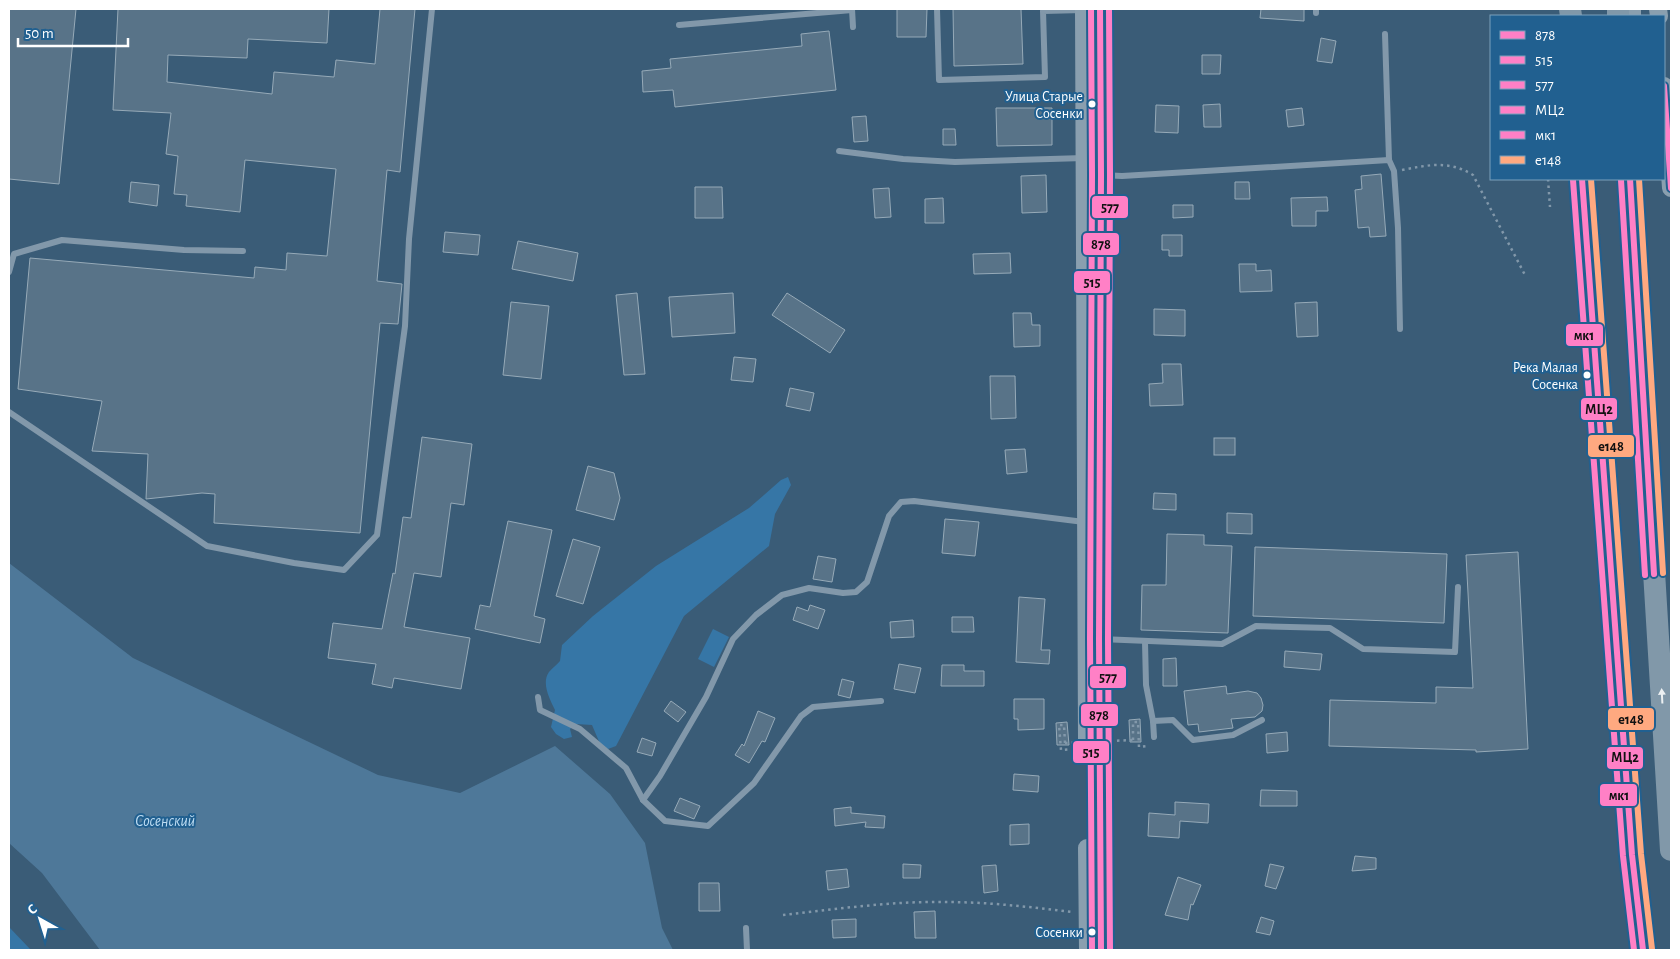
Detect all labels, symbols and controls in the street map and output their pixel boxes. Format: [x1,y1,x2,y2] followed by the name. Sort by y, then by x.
[18,15,128,47] scale bar
[1490,15,1665,180] legend
[25,26,54,41] text: 50 m
[1535,28,1555,43] text: 878
[1535,53,1553,68] text: 515
[1535,78,1554,93] text: 577
[1005,90,1083,121] place label: Улица Старые Сосенки
[1087,99,1097,109] marker: Улица Старые Сосенки
[1535,103,1565,118] text: МЦ2
[1535,128,1556,143] text: мк1
[1535,153,1561,168] text: е148
[1091,195,1129,219] line badge: 577
[1101,201,1119,215] text: 577
[1082,232,1120,256] line badge: 878
[1091,238,1111,252] text: 878
[1073,270,1111,294] line badge: 515
[1083,276,1101,290] text: 515
[1565,323,1604,347] line badge: мк1
[1574,329,1594,343] text: мк1
[1513,361,1579,392] place label: Река Малая Сосенка
[1582,370,1592,380] marker: Река Малая Сосенка
[1580,397,1618,421] line badge: МЦ2
[1585,403,1613,417] text: МЦ2
[1587,434,1635,458] line badge: е148
[1598,440,1624,454] text: е148
[1089,665,1127,689] line badge: 577
[1099,671,1117,685] text: 577
[1657,688,1665,704] one-way arrow
[1080,703,1119,727] line badge: 878
[1607,707,1655,731] line badge: е148
[1089,709,1109,723] text: 878
[1618,713,1644,727] text: е148
[1072,740,1110,764] line badge: 515
[1082,746,1100,760] text: 515
[1606,746,1644,770] line badge: МЦ2
[1611,751,1639,765] text: МЦ2
[1599,783,1638,807] line badge: мк1
[1609,789,1629,803] text: мк1
[135,813,195,829] water label: Сосенский
[15,894,65,944] north arrow
[25,902,40,918] text: С
[1035,926,1083,940] place label: Сосенки
[1087,927,1097,937] marker: Сосенки

